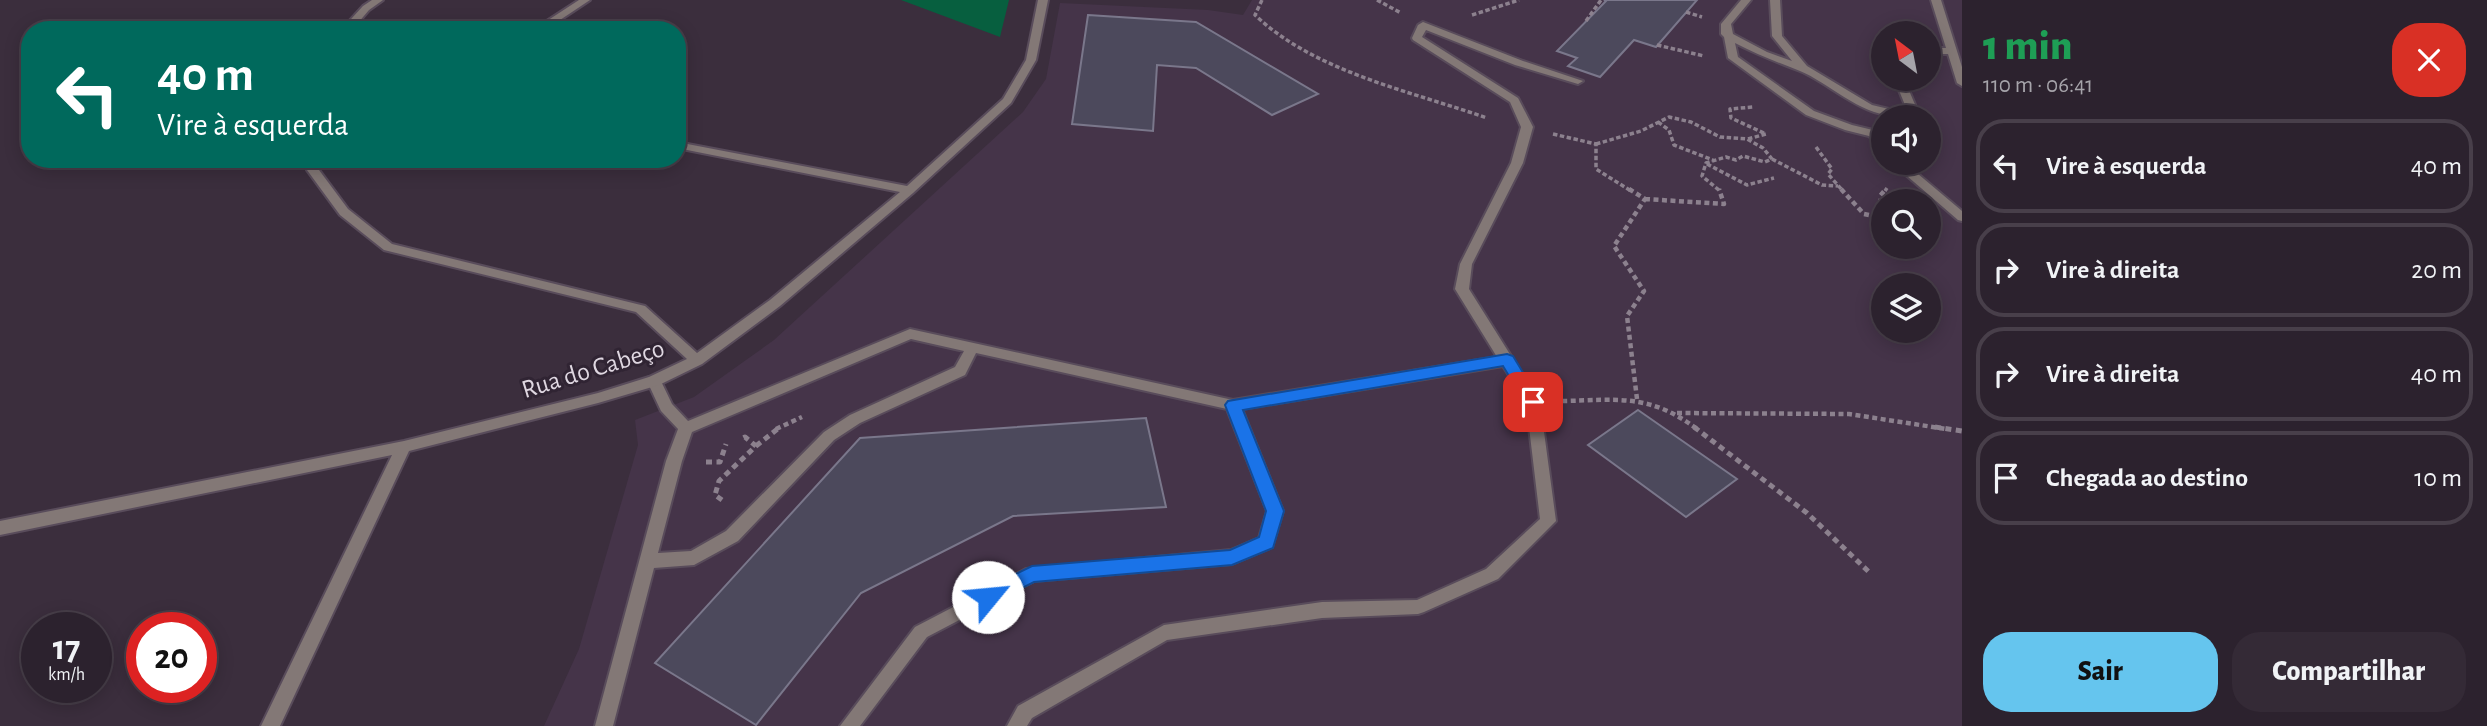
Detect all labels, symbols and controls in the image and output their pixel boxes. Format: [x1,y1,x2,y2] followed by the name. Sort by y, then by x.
[1871,21,1941,91] north arrow
[1871,21,1941,343] map controls
[2392,23,2466,97] button: close
[1983,25,2072,67] text: 1 min
[42,49,133,140] icon: left
[157,51,254,100] text: 40 m
[1983,74,2093,97] text: 110 m · 06:41
[1871,105,1941,175] button: sound
[157,109,349,141] text: Vire à esquerda
[1987,147,2025,185] icon: left
[2046,153,2207,179] text: Vire à esquerda
[2411,153,2462,179] text: 40 m
[1871,189,1941,259] button: search
[1987,251,2025,289] icon: right
[2046,257,2180,283] text: Vire à direita
[2411,257,2462,283] text: 20 m
[1871,273,1941,343] button: layers
[519,335,667,403] street label: Rua do Cabeço
[1987,355,2025,393] icon: right
[2046,361,2180,387] text: Vire à direita
[2411,361,2462,387] text: 40 m
[1503,372,1563,432] pin
[1514,383,1552,421] icon: arrive
[1987,459,2025,497] icon: arrive
[2046,465,2248,491] text: Chegada ao destino
[2414,465,2462,491] text: 10 m
[951,560,1025,634] position arrow
[126,612,217,703] speed limit sign: 20
[53,631,80,666] text: 17
[1983,632,2218,712] button: Sair
[2232,632,2466,712] button: Compartilhar
[48,666,85,684] text: km/h

